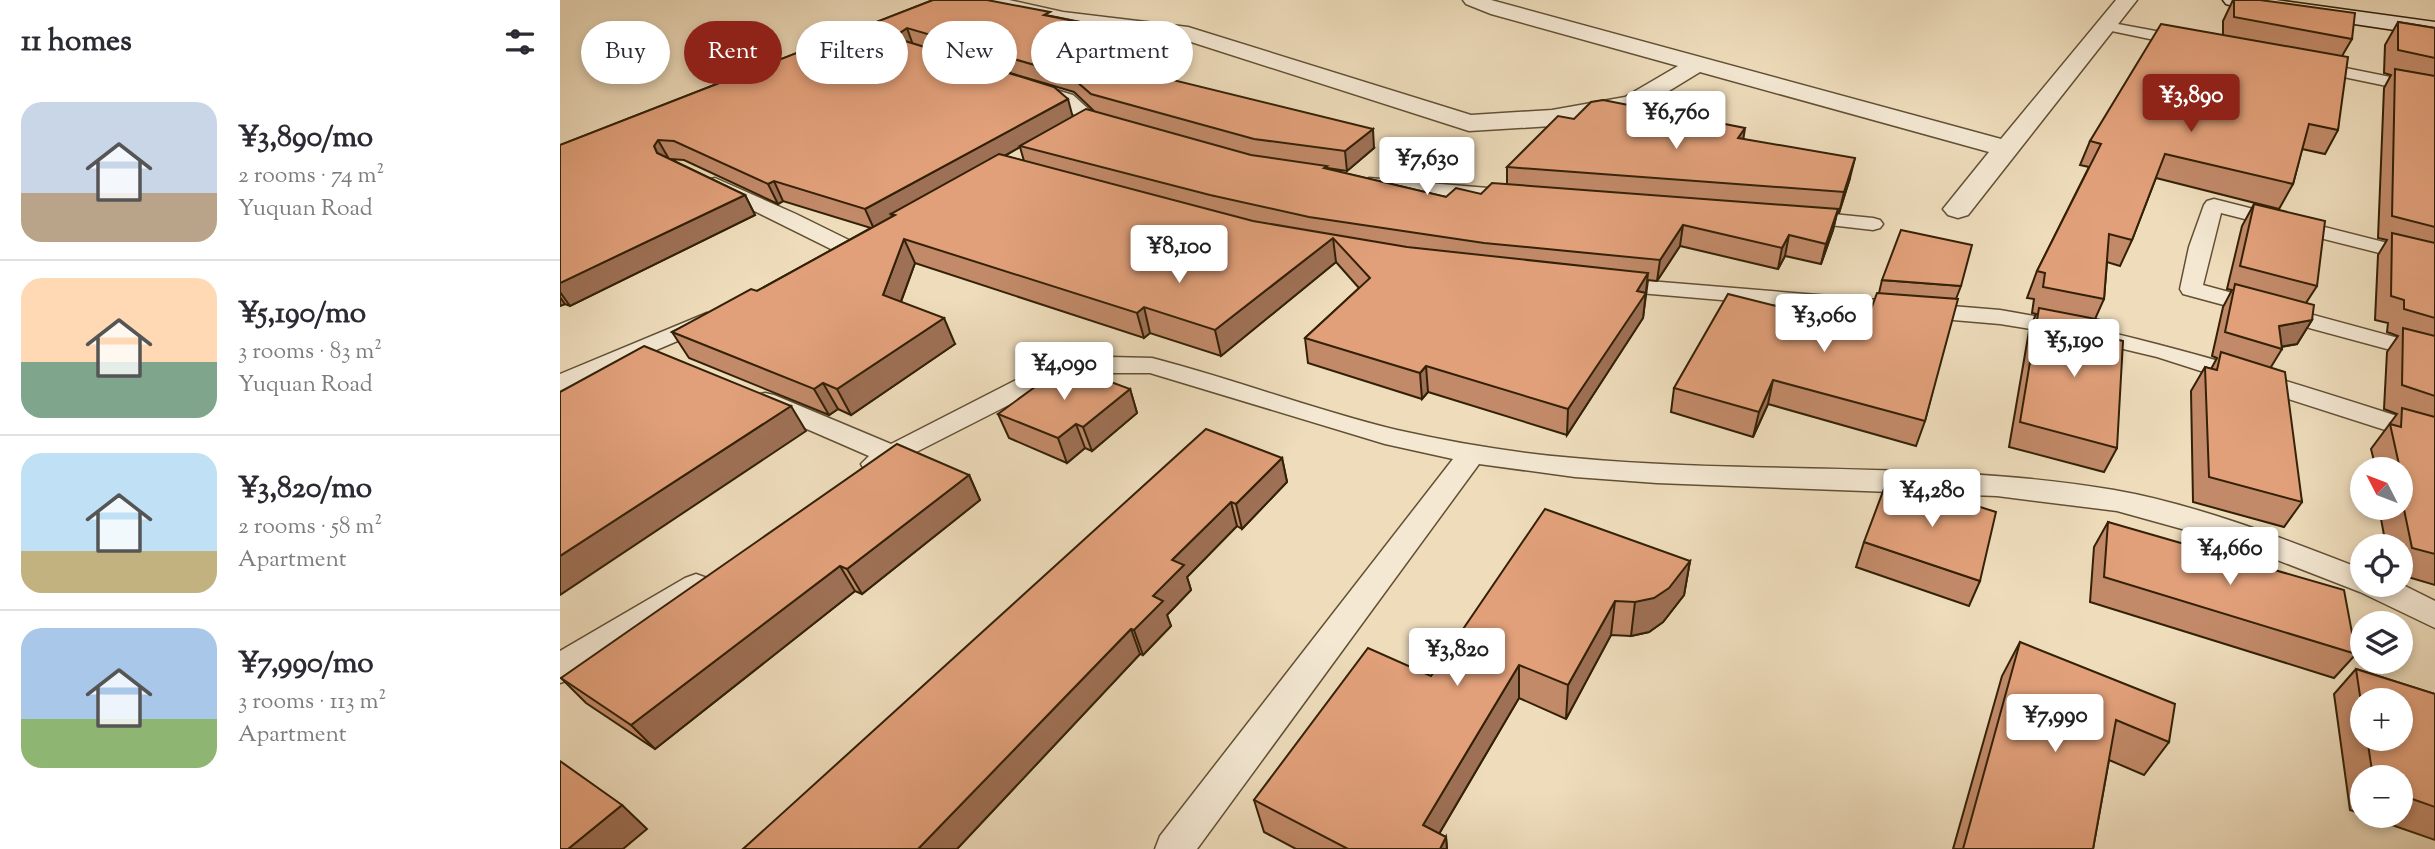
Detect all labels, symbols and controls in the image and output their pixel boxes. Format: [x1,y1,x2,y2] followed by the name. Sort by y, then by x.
[21,21,132,64] text: 11 homes
[581,21,670,84] chip: Buy
[684,21,782,84] chip: Rent
[796,21,908,84] chip: Filters
[922,21,1017,84] chip: New
[1031,21,1193,84] chip: Apartment
[501,23,539,61] icon: filters
[2134,74,2248,134] pin: ¥3,890
[2159,80,2223,113] text: ¥3,890
[1619,92,1733,151] pin: ¥6,760
[1642,97,1710,130] text: ¥6,760
[238,117,373,160] text: ¥3,890/mo
[77,130,161,214] icon: home
[1370,138,1484,197] pin: ¥7,630
[1395,143,1459,176] text: ¥7,630
[238,160,384,193] text: 2 rooms · 74 m²
[238,193,373,226] text: Yuquan Road
[1122,226,1236,285] pin: ¥8,100
[1147,231,1211,264] text: ¥8,100
[238,293,366,336] text: ¥5,190/mo
[1767,294,1881,354] pin: ¥3,060
[1792,300,1856,333] text: ¥3,060
[77,306,161,390] icon: home
[2017,320,2131,379] pin: ¥5,190
[2044,325,2104,358] text: ¥5,190
[238,336,382,369] text: 3 rooms · 83 m²
[1007,342,1121,402] pin: ¥4,090
[1031,348,1097,381] text: ¥4,090
[238,369,373,402] text: Yuquan Road
[2350,457,2413,520] north arrow
[2350,457,2413,828] map controls
[238,468,372,511] text: ¥3,820/mo
[1875,470,1989,529] pin: ¥4,280
[1899,475,1965,508] text: ¥4,280
[77,481,161,565] icon: home
[238,511,382,544] text: 2 rooms · 58 m²
[2173,528,2287,587] pin: ¥4,660
[2197,533,2263,566] text: ¥4,660
[2350,534,2413,597] button: locate
[238,544,347,577] text: Apartment
[2350,611,2413,674] button: layers
[1400,628,1514,688] pin: ¥3,820
[1425,634,1489,667] text: ¥3,820
[238,643,374,686] text: ¥7,990/mo
[77,656,161,740] icon: home
[238,686,386,719] text: 3 rooms · 113 m²
[2350,688,2413,751] button: +
[1998,694,2112,754] pin: ¥7,990
[2022,700,2088,733] text: ¥7,990
[238,719,347,752] text: Apartment
[2350,765,2413,828] button: −

